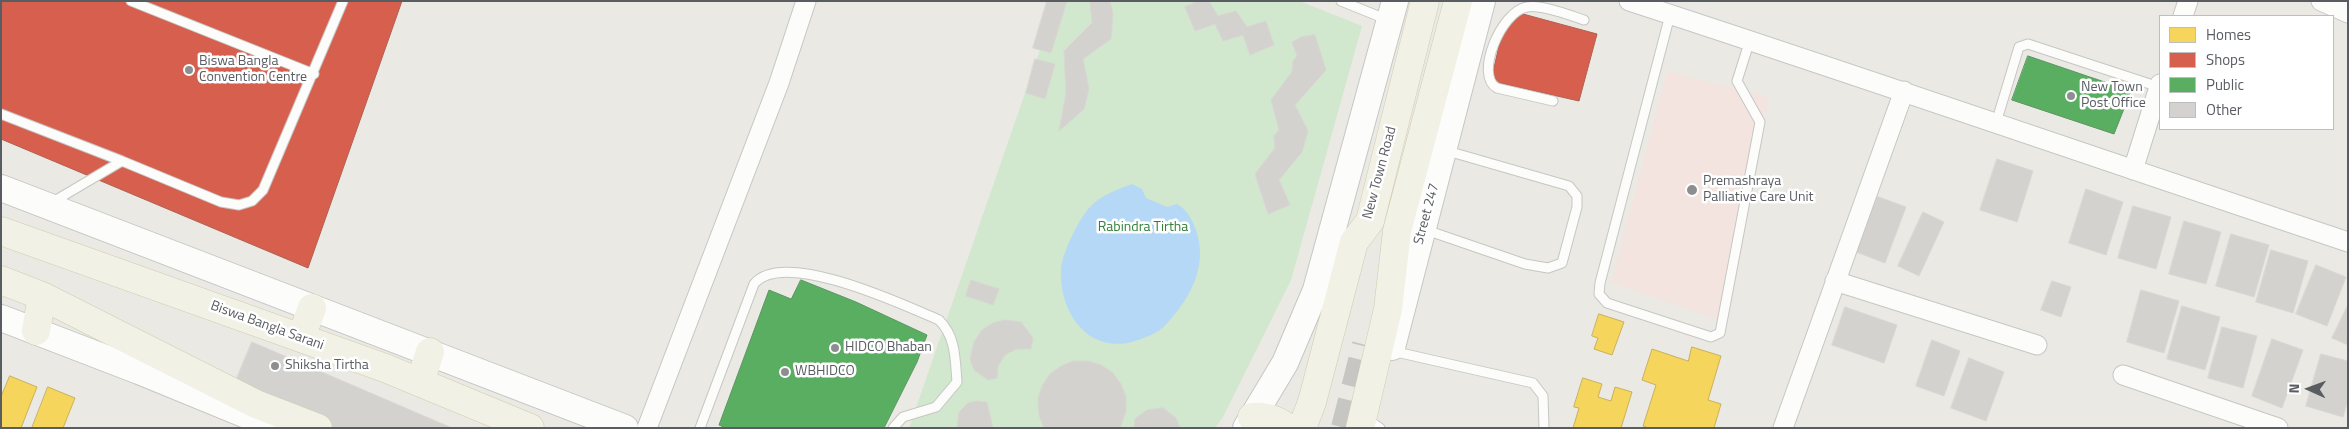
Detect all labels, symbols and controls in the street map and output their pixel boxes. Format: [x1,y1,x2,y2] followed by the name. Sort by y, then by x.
[2159,15,2334,130] legend
[2206,23,2251,46] text: Homes
[2206,48,2245,71] text: Shops
[199,54,307,86] place label: Biswa Bangla Convention Centre
[183,64,195,76] marker: Biswa Bangla Convention Centre
[2206,73,2244,96] text: Public
[2081,80,2146,112] place label: New Town Post Office
[2065,90,2077,102] marker: New Town Post Office
[2206,98,2242,121] text: Other
[1360,125,1400,221] street label: New Town Road
[1703,174,1814,206] place label: Premashraya Palliative Care Unit
[1411,182,1443,246] street label: Street 247
[1685,183,1699,197] marker: Premashraya Palliative Care Unit
[1098,220,1188,236] park label: Rabindra Tirtha
[208,298,326,354] street label: Biswa Bangla Sarani
[845,340,932,356] place label: HIDCO Bhaban
[829,342,841,354] marker: HIDCO Bhaban
[285,358,369,374] place label: Shiksha Tirtha
[269,360,281,372] marker: Shiksha Tirtha
[795,364,855,380] place label: WBHIDCO
[2284,364,2334,414] north arrow
[779,366,791,378] marker: WBHIDCO
[2283,383,2304,394] text: N

